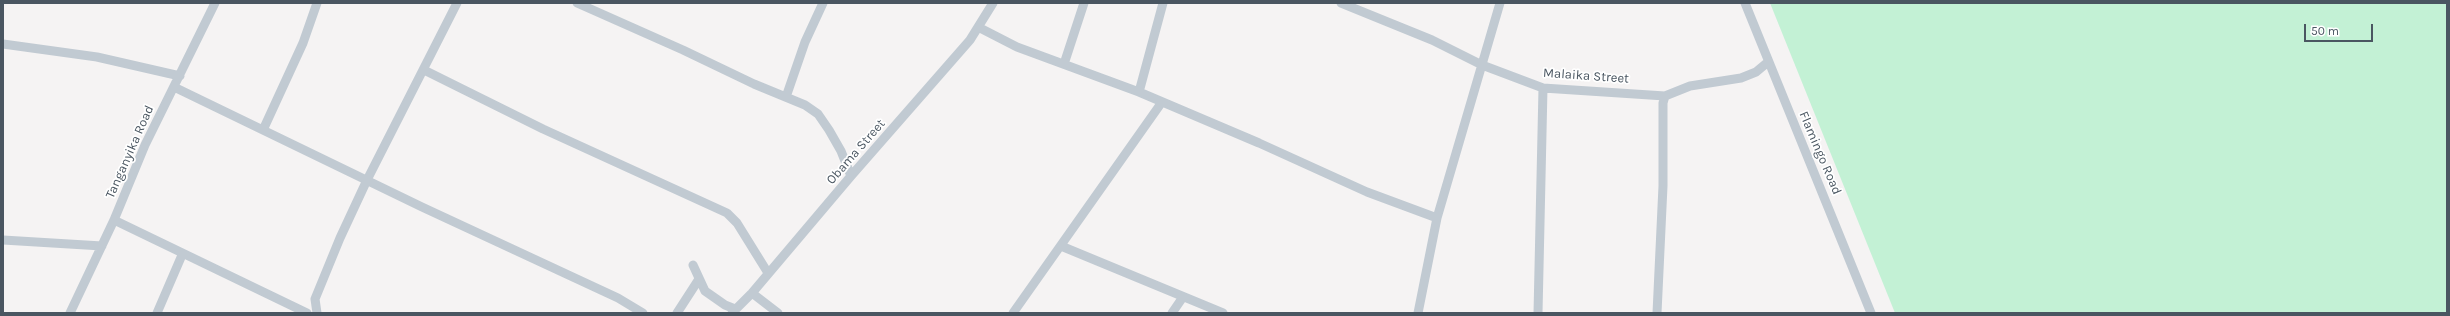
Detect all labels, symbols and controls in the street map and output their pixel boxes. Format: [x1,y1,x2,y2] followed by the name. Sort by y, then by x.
[2306,16,2375,42] scale bar
[2311,24,2339,38] text: 50 m
[1543,65,1629,87] street label: Malaika Street
[103,103,157,201] street label: Tanganyika Road
[1795,109,1845,197] street label: Flamingo Road
[823,116,889,188] street label: Obama Street

